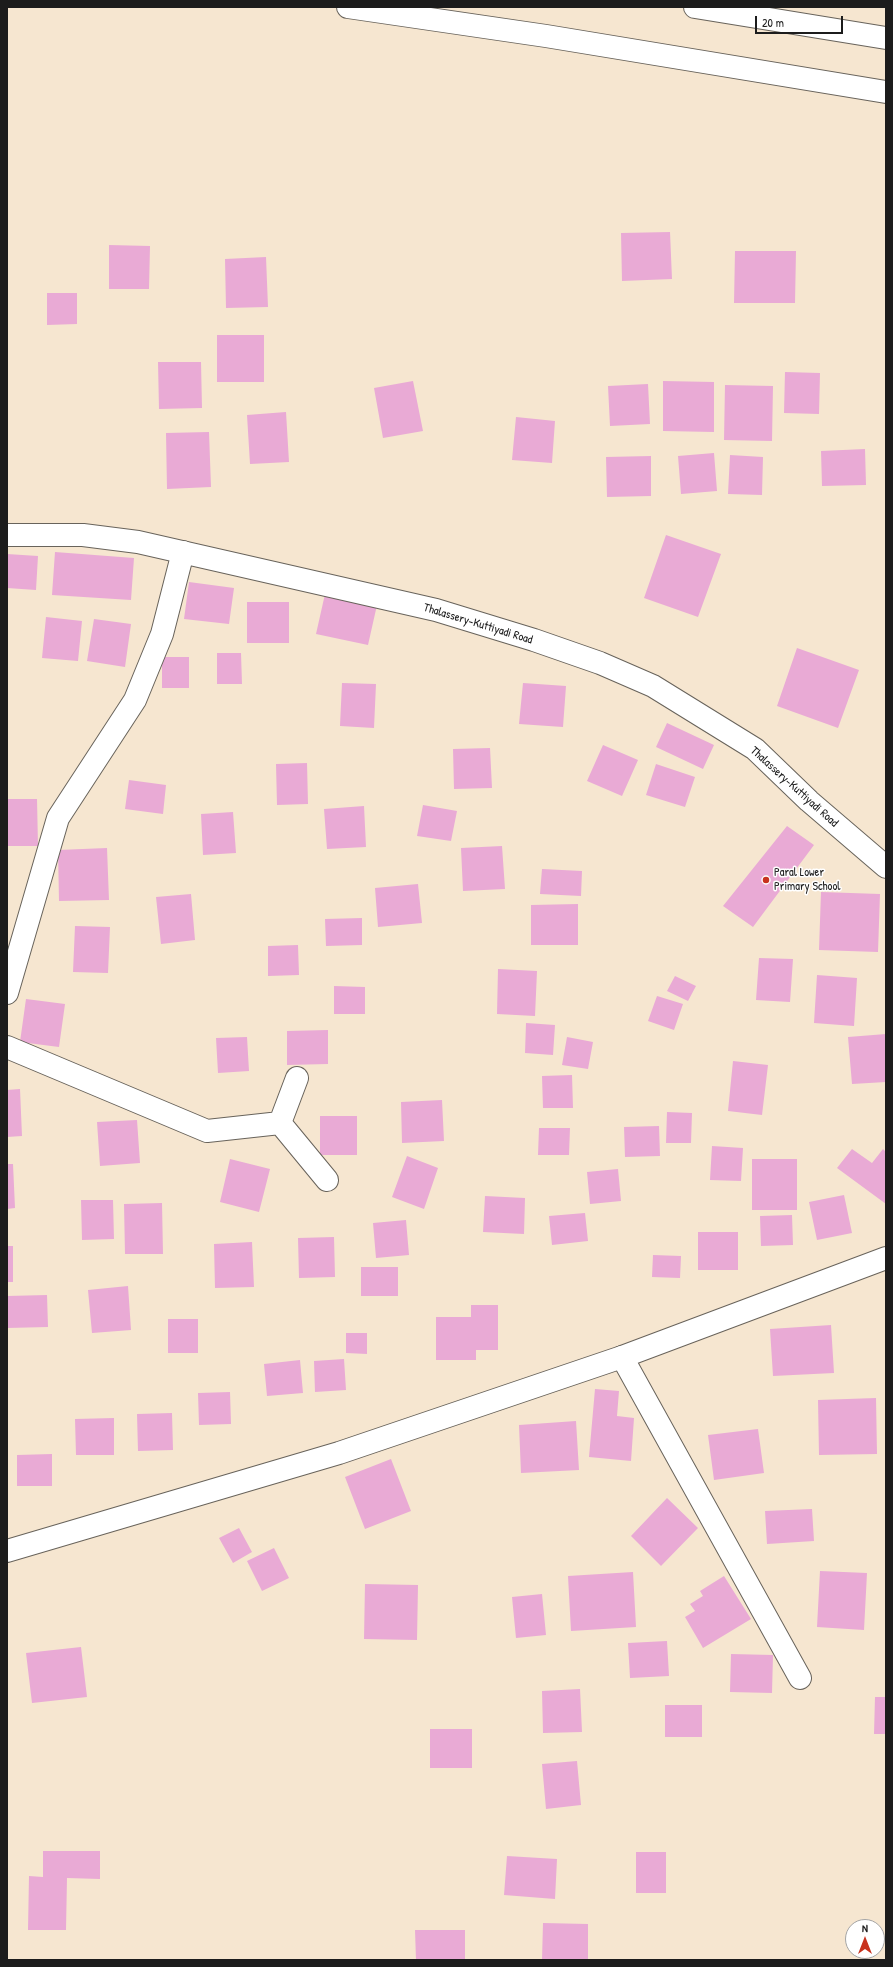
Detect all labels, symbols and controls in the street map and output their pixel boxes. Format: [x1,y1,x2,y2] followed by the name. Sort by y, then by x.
[757,8,845,34] scale bar
[762,14,784,31] text: 20 m
[422,601,534,647] street label: Thalassery-Kuttiyadi Road
[747,744,841,830] street label: Thalassery-Kuttiyadi Road
[774,866,840,894] place label: Paral Lower Primary School
[761,875,771,885] marker: Paral Lower Primary School
[845,1919,885,1959] north arrow
[862,1921,868,1935] text: N

